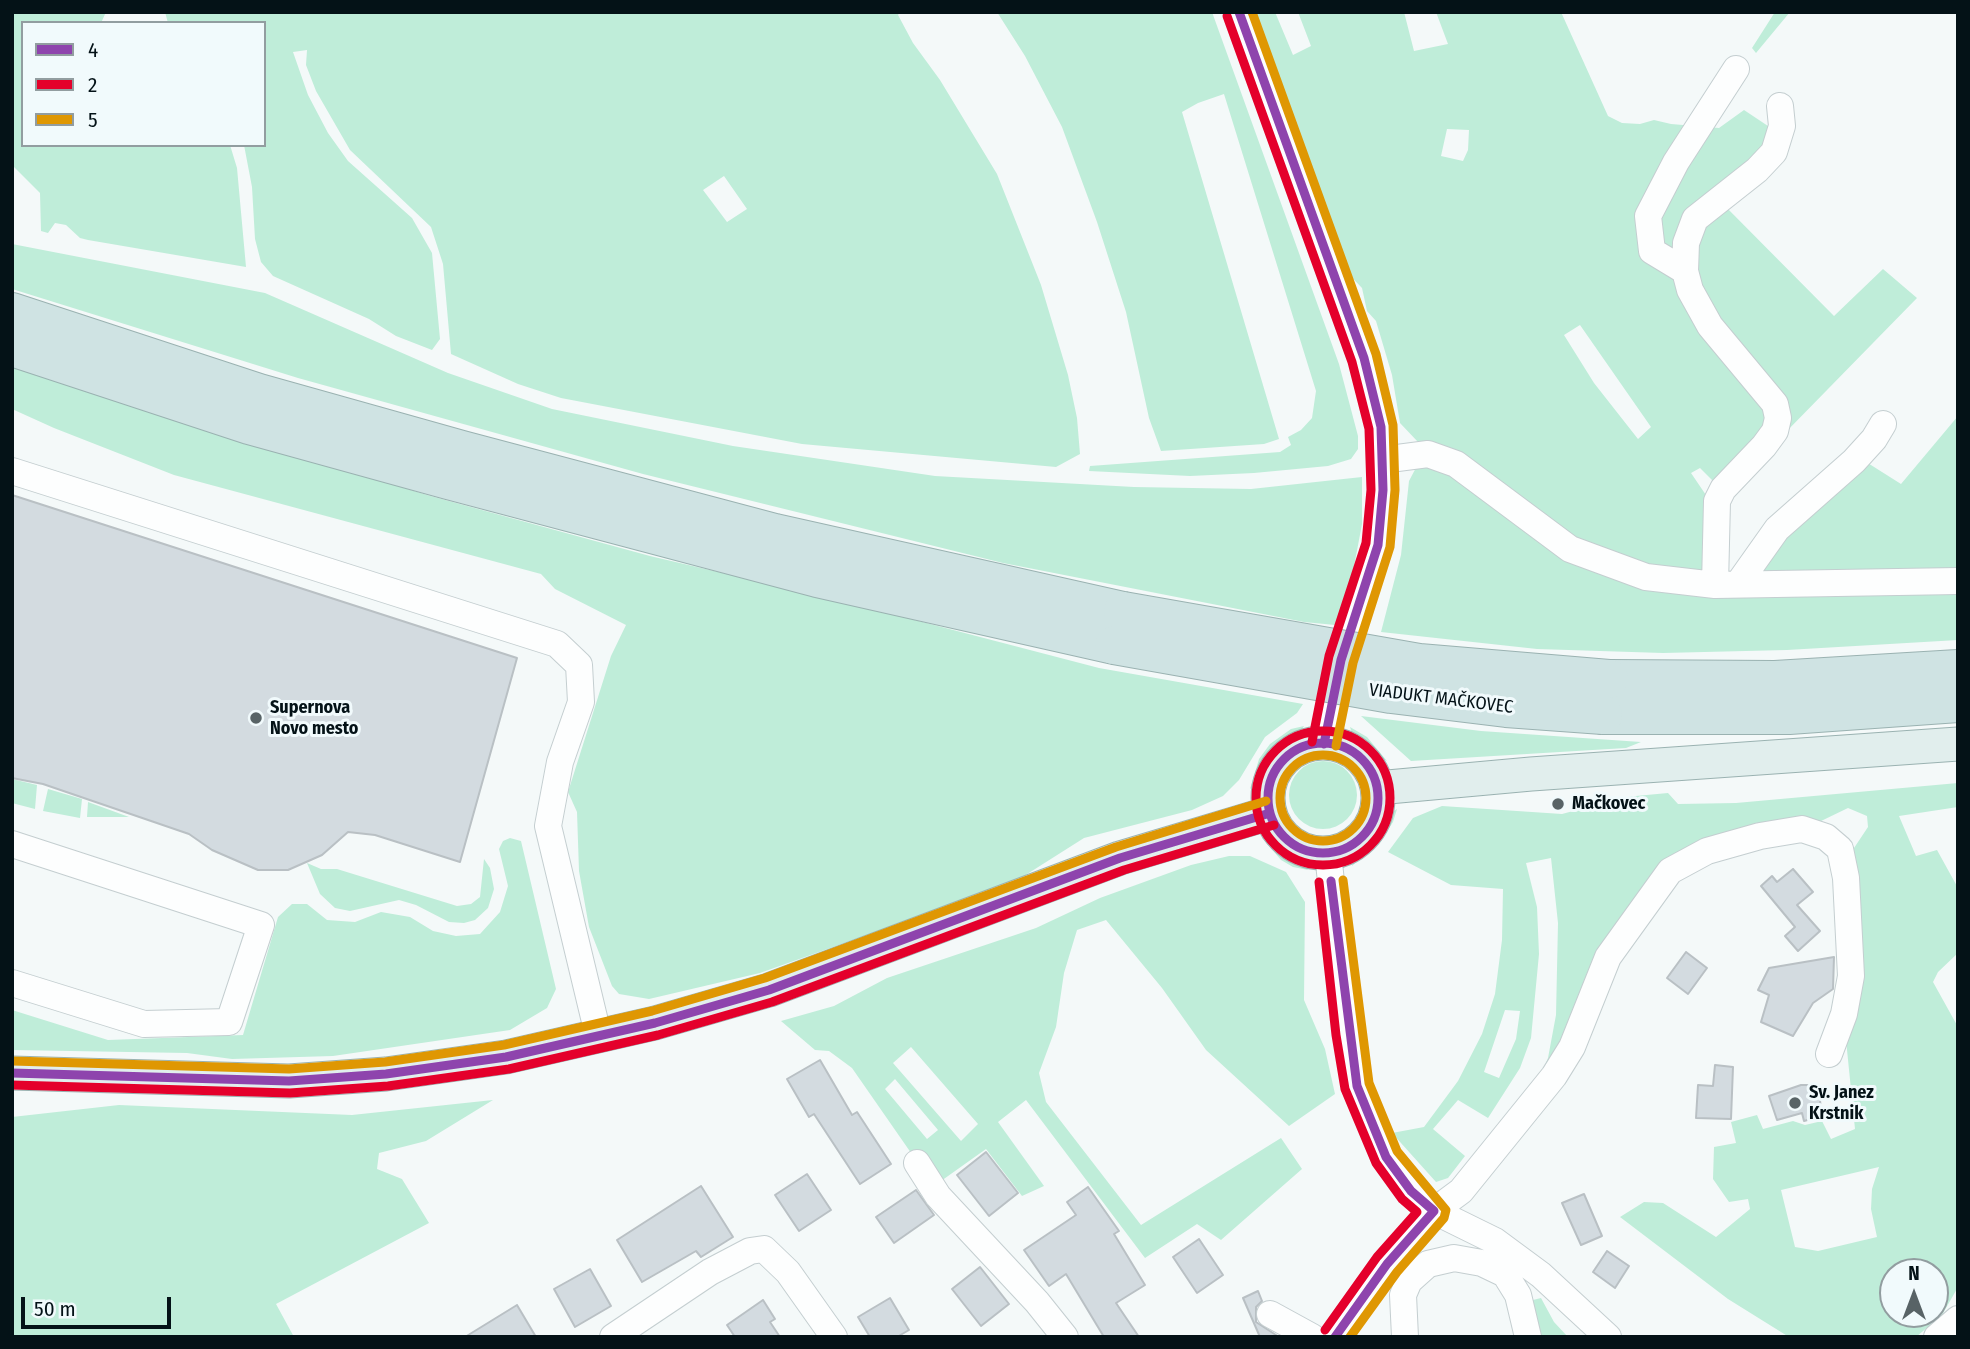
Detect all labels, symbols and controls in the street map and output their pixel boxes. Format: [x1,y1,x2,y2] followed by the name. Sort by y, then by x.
[21,21,266,147] legend
[88,37,98,63] text: 4
[88,72,97,98] text: 2
[88,107,98,133] text: 5
[1368,679,1514,719] street label: VIADUKT MAČKOVEC
[270,697,358,740] place label: Supernova Novo mesto
[248,710,264,726] marker: Supernova Novo mesto
[1572,793,1645,815] place label: Mačkovec
[1550,796,1566,812] marker: Mačkovec
[1809,1082,1874,1124] place label: Sv. Janez Krstnik
[1787,1095,1803,1111] marker: Sv. Janez Krstnik
[1879,1258,1949,1328] north arrow
[1908,1262,1920,1285] text: N
[24,1282,175,1326] scale bar
[34,1296,76,1322] text: 50 m

